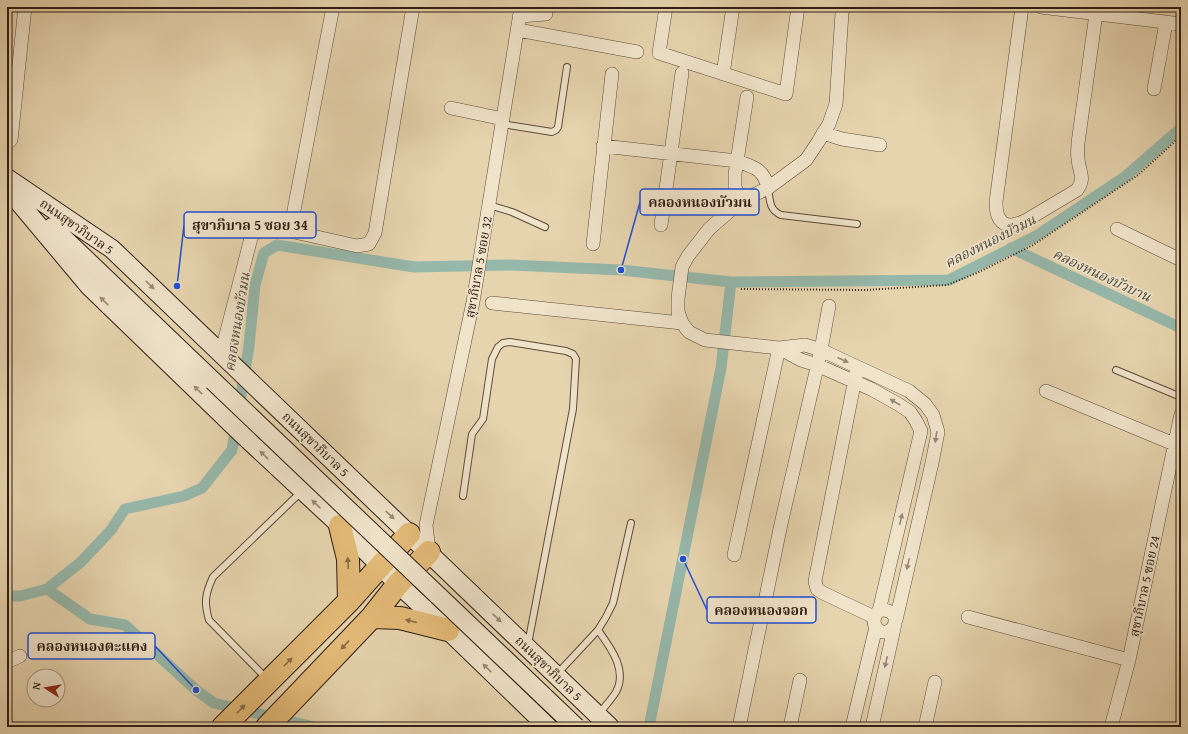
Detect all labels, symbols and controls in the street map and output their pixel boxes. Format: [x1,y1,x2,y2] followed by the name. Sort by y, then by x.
[640,189,759,215] callout: คลองหนองบัวมน
[648,192,752,212] text: คลองหนองบัวมน
[36,194,118,259] street label: ถนนสุขาภิบาล 5
[941,209,1040,273] water label: คลองหนองบัวมน
[184,212,316,238] callout: สุขาภิบาล 5 ซอย 34
[192,215,308,235] text: สุขาภิบาล 5 ซอย 34
[460,215,497,319] street label: สุขาภิบาล 5 ซอย 32
[1050,243,1155,307] water label: คลองหนองบัวบาน
[219,270,255,373] water label: คลองหนองบัวมน
[145,280,155,290] one-way arrow
[99,296,109,305] one-way arrow
[837,357,849,363] one-way arrow
[193,386,203,395] one-way arrow
[889,399,901,406] one-way arrow
[278,407,353,481] street label: ถนนสุขาภิบาล 5
[933,431,939,443] one-way arrow
[259,450,269,460] one-way arrow
[311,499,321,509] one-way arrow
[385,510,395,520] one-way arrow
[898,513,904,525] one-way arrow
[1124,534,1164,638] street label: สุขาภิบาล 5 ซอย 24
[344,557,351,569] one-way arrow
[905,558,911,570] one-way arrow
[707,597,816,623] callout: คลองหนองจอก
[714,600,808,620] text: คลองหนองจอก
[492,613,502,623] one-way arrow
[404,617,417,623] one-way arrow
[511,631,586,705] street label: ถนนสุขาภิบาล 5
[28,633,155,659] callout: คลองหนองตะแคง
[37,636,147,656] text: คลองหนองตะแคง
[340,640,350,650] one-way arrow
[883,656,889,668] one-way arrow
[283,657,293,667] one-way arrow
[482,663,492,673] one-way arrow
[26,668,66,708] north arrow
[28,680,45,691] text: N
[236,704,246,714] one-way arrow

